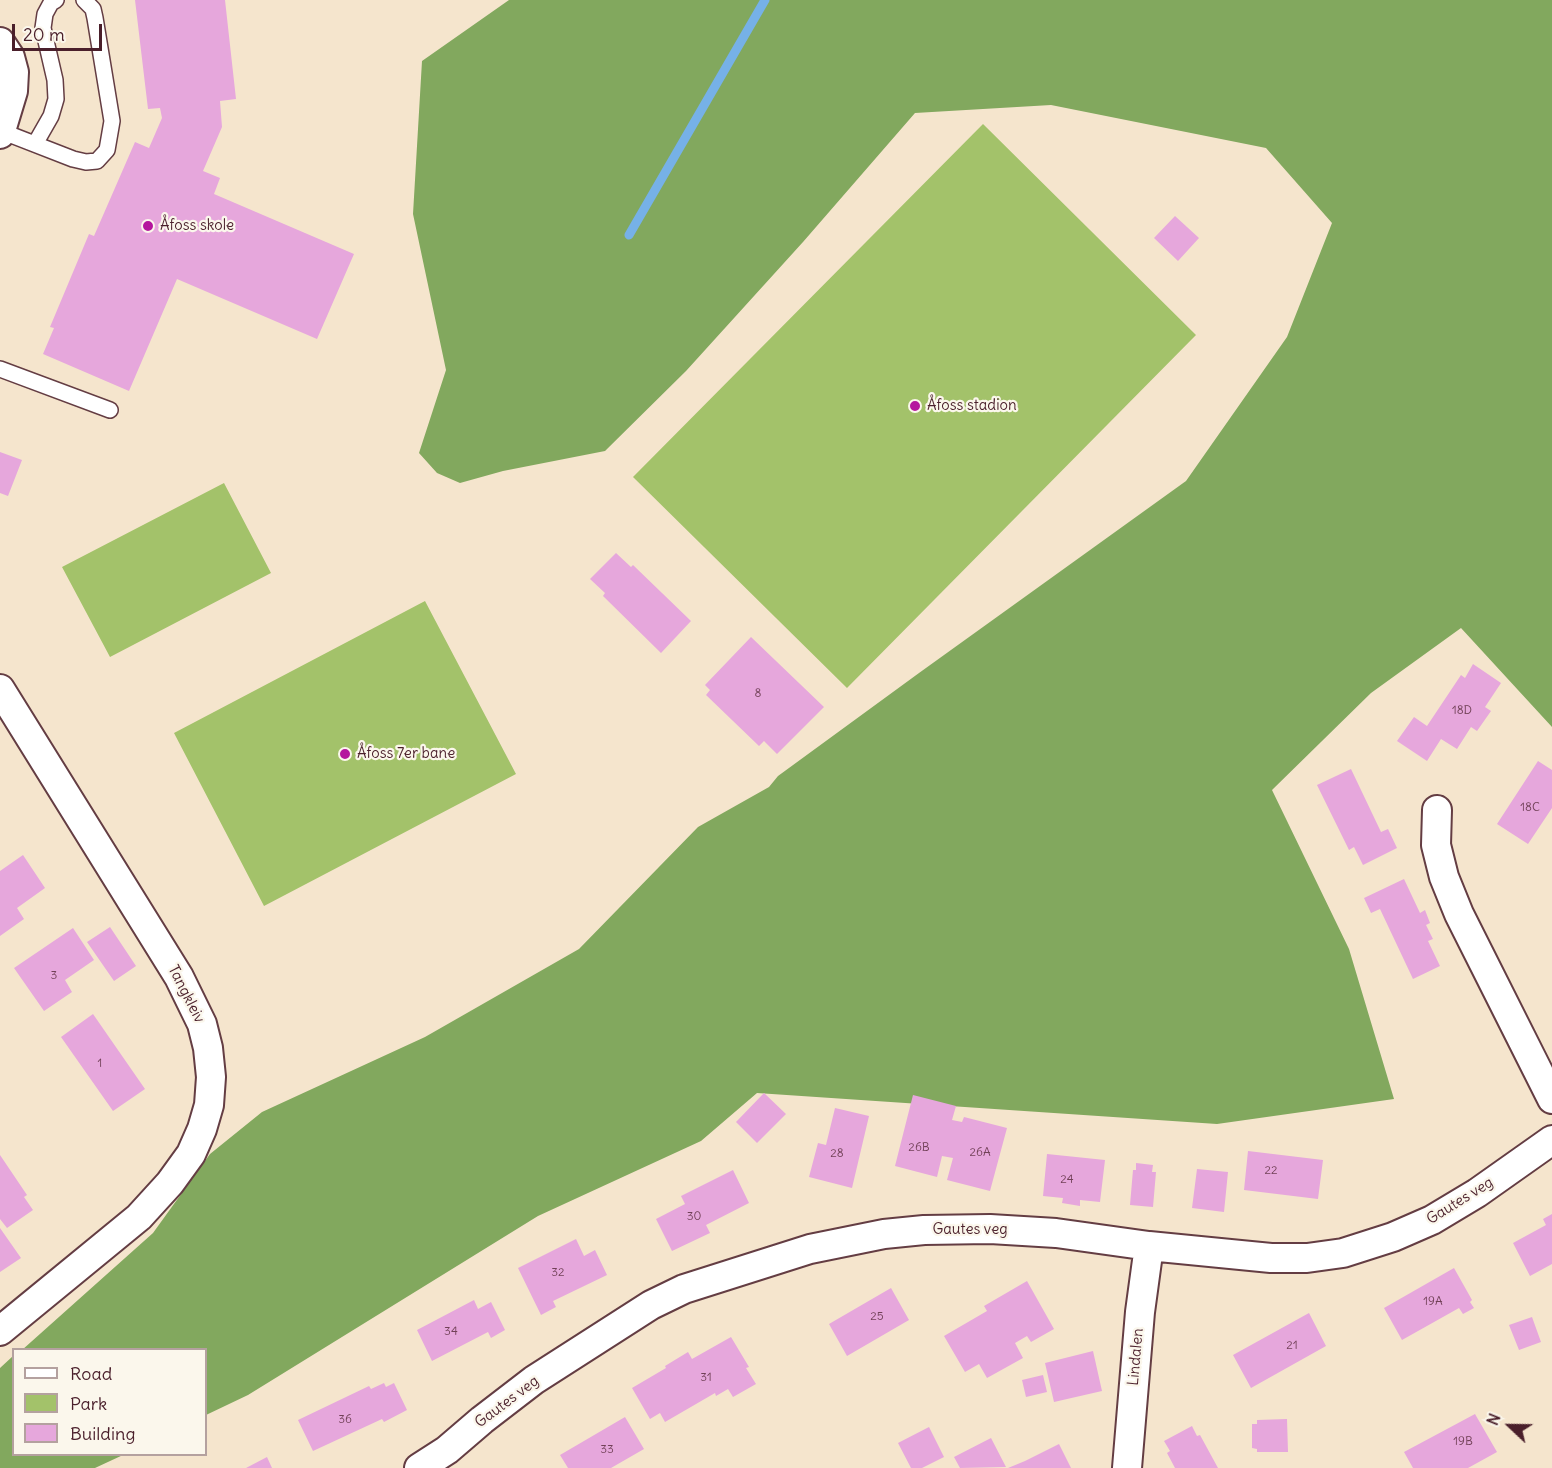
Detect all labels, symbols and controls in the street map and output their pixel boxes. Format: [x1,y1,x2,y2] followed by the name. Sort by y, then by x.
[15,12,105,50] scale bar
[23,23,65,46] text: 20 m
[160,217,234,235] place label: Åfoss skole
[141,219,155,233] marker: Åfoss skole
[927,397,1017,415] place label: Åfoss stadion
[908,399,922,413] marker: Åfoss stadion
[755,687,761,701] house number: 8
[1452,704,1472,718] house number: 18D
[357,745,455,763] place label: Åfoss 7er bane
[338,747,352,761] marker: Åfoss 7er bane
[1520,801,1540,815] house number: 18C
[164,962,208,1026] street label: Tangkleiv
[51,969,57,983] house number: 3
[98,1057,102,1071] house number: 1
[908,1141,930,1155] house number: 26B
[969,1146,991,1160] house number: 26A
[830,1147,844,1161] house number: 28
[1264,1164,1278,1178] house number: 22
[1060,1173,1074,1187] house number: 24
[1423,1173,1497,1229] street label: Gautes veg
[687,1210,701,1224] house number: 30
[932,1221,1008,1239] street label: Gautes veg
[551,1266,565,1280] house number: 32
[1423,1295,1443,1309] house number: 19A
[870,1310,884,1324] house number: 25
[444,1325,458,1339] house number: 34
[1125,1327,1147,1387] street label: Lindalen
[1286,1339,1298,1353] house number: 21
[12,1348,207,1456] legend
[70,1362,112,1385] text: Road
[700,1371,712,1385] house number: 31
[472,1372,542,1432] street label: Gautes veg
[70,1392,107,1415] text: Park
[1480,1396,1540,1456] north arrow
[1482,1410,1505,1428] text: N
[338,1413,352,1427] house number: 36
[70,1422,135,1445] text: Building
[1453,1435,1473,1449] house number: 19B
[600,1443,614,1457] house number: 33

